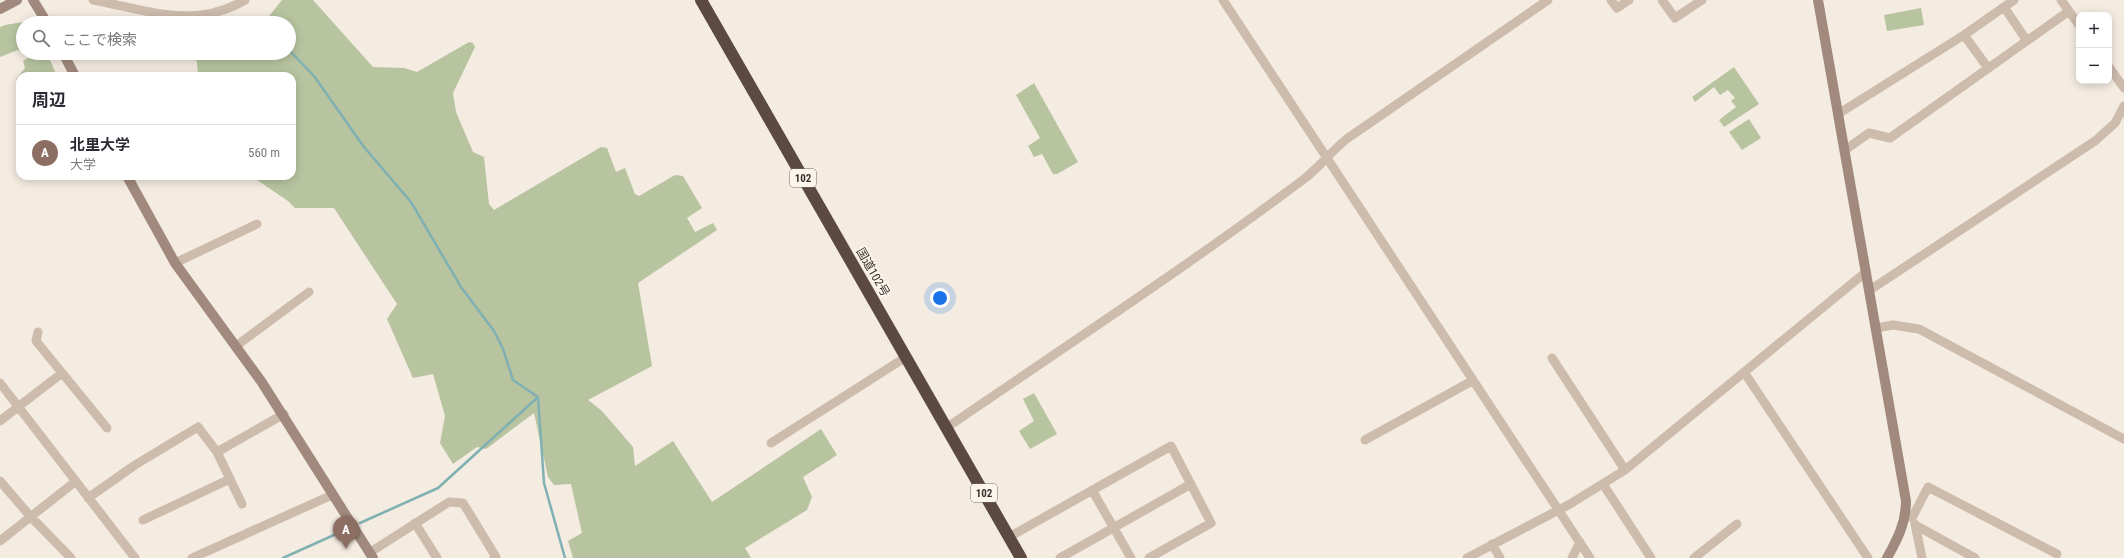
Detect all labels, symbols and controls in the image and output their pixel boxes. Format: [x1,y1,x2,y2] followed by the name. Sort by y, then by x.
[2076,12,2112,84] map controls
[2076,12,2112,48] button: +
[16,16,296,60] search box
[30,27,52,49] icon: search
[62,31,137,49] text: ここで検索
[2076,48,2112,84] button: −
[32,90,66,110] text: 周辺
[70,136,130,154] text: 北里大学
[41,145,49,160] text: A
[248,145,280,160] text: 560 m
[70,157,96,172] text: 大学
[790,169,816,187] road number: 102
[853,245,893,299] street label: 国道102号
[930,288,950,308] your location
[971,484,997,502] road number: 102
[333,516,359,549] pin: A

